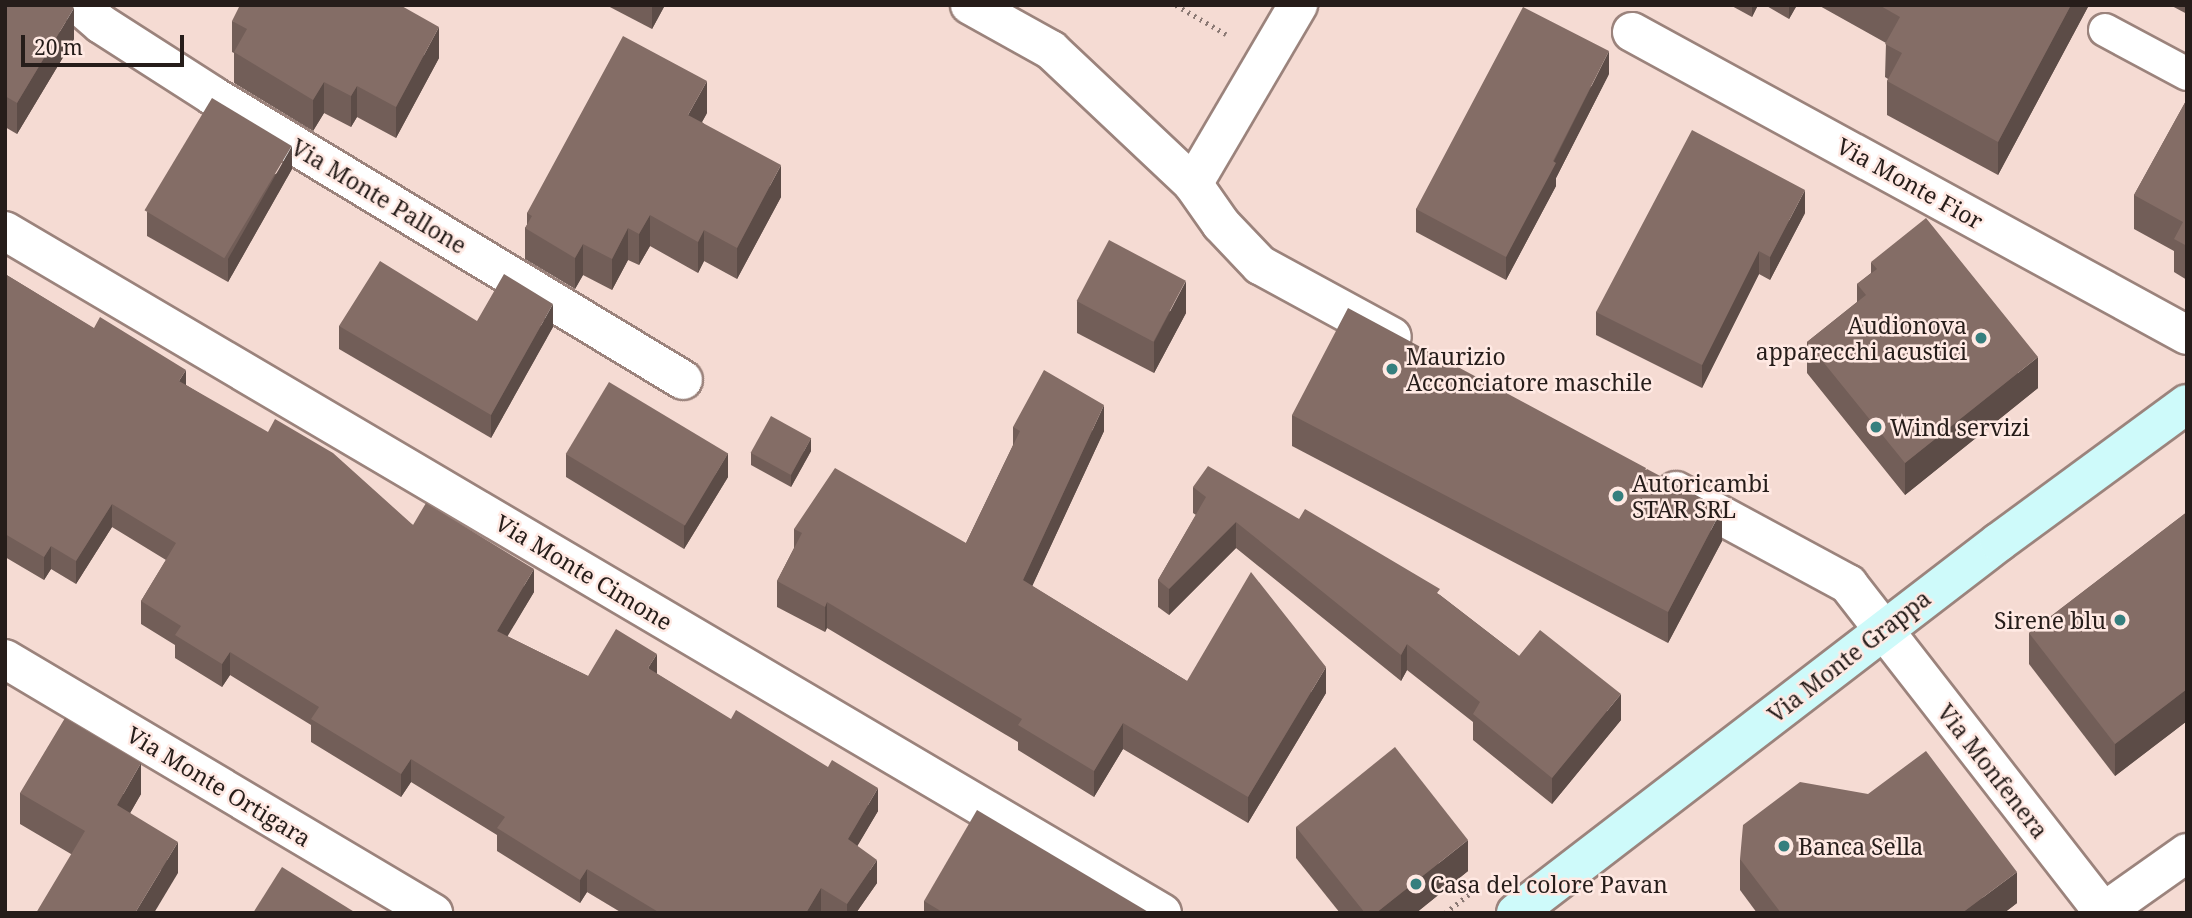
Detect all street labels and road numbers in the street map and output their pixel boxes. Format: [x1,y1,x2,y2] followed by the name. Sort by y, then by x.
[1832,131,1988,235] street label: Via Monte Fior
[286,133,472,259] street label: Via Monte Pallone
[491,508,677,636] street label: Via Monte Cimone
[1762,584,1936,728] street label: Via Monte Grappa
[1932,698,2054,844] street label: Via Monfenera
[122,720,316,852] street label: Via Monte Ortigara

